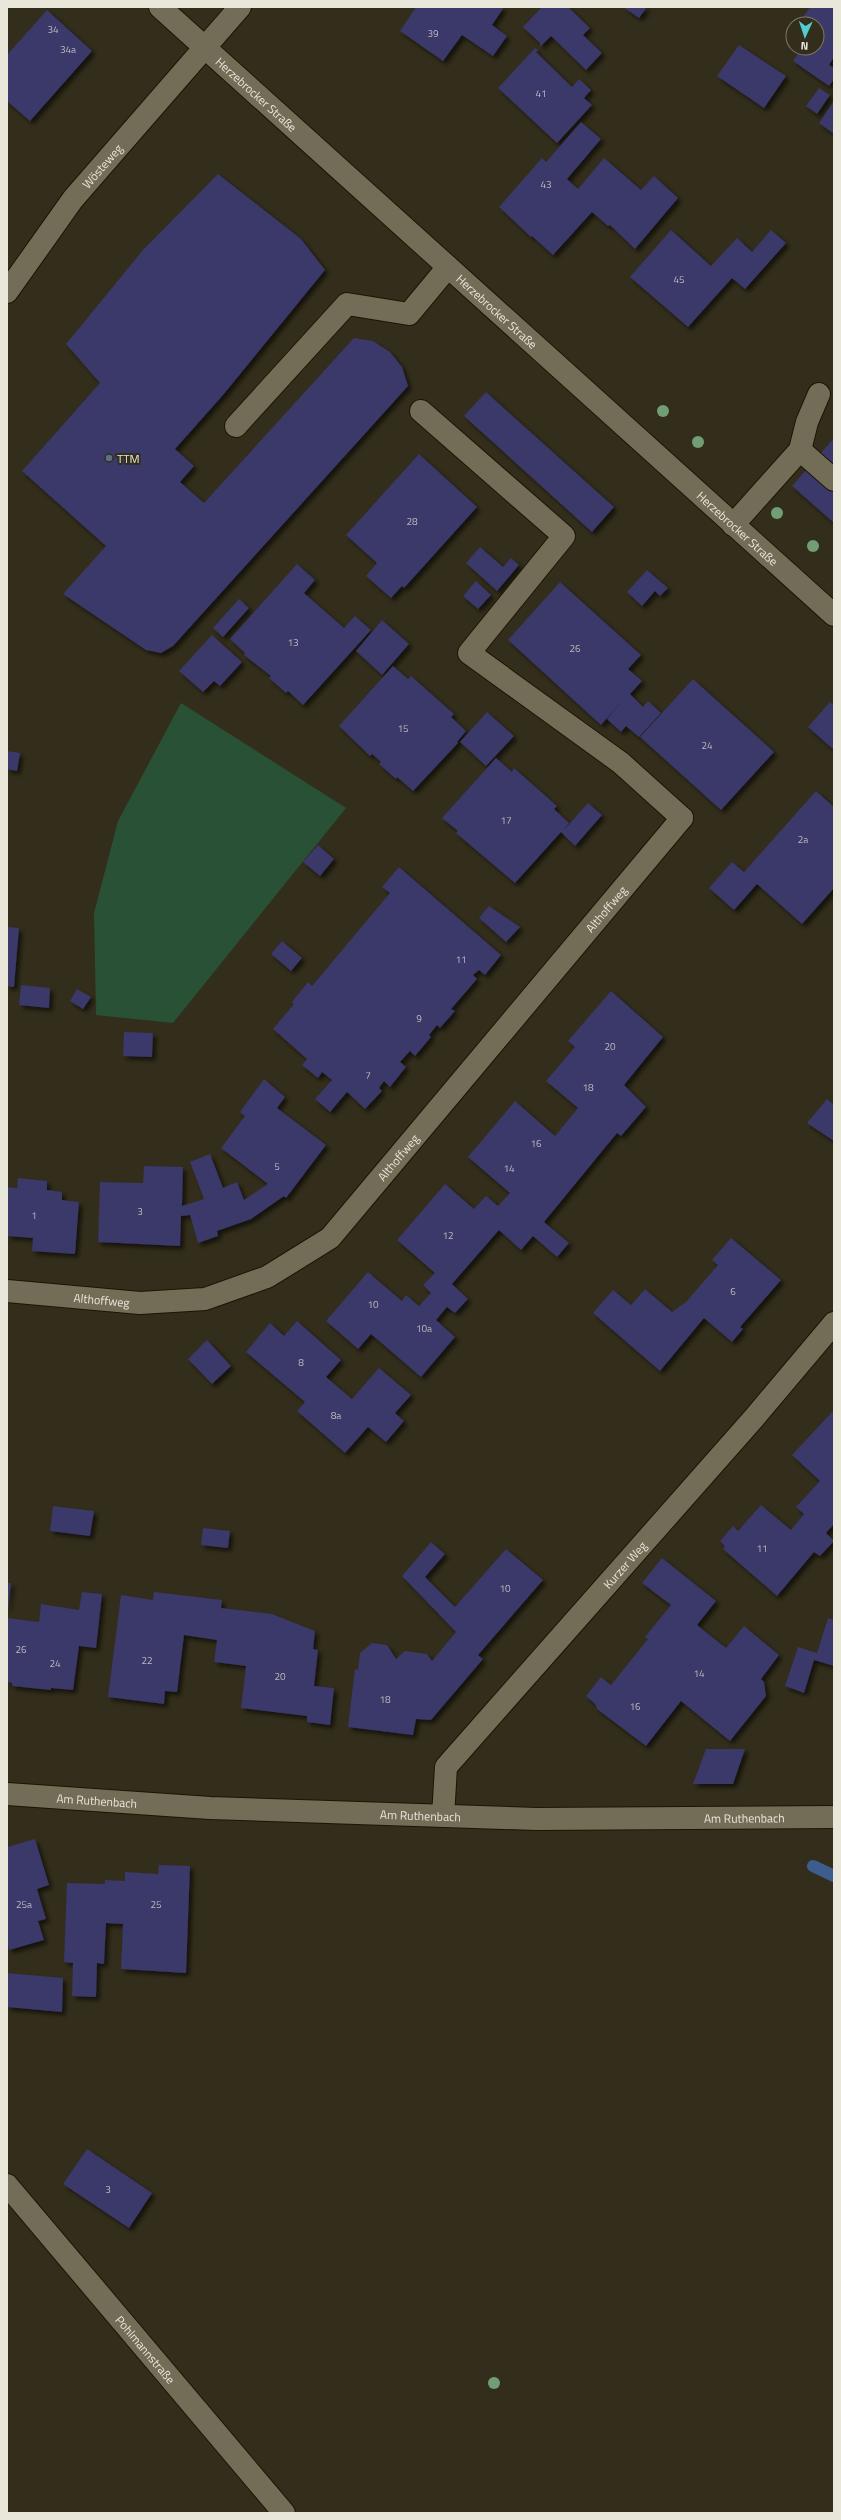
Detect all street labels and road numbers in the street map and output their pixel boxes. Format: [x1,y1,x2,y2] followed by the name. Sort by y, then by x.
[212,52,301,136] street label: Herzebrocker Straße
[77,139,127,192] street label: Wösteweg
[452,269,542,353] street label: Herzebrocker Straße
[693,486,783,570] street label: Herzebrocker Straße
[581,881,631,937] street label: Althoffweg
[372,1130,423,1185] street label: Althoffweg
[73,1288,130,1312] street label: Althoffweg
[598,1537,651,1593] street label: Kurzer Weg
[56,1788,138,1812] street label: Am Ruthenbach
[380,1804,461,1826] street label: Am Ruthenbach
[704,1808,785,1827] street label: Am Ruthenbach
[111,2311,180,2388] street label: Pohlmannstraße

